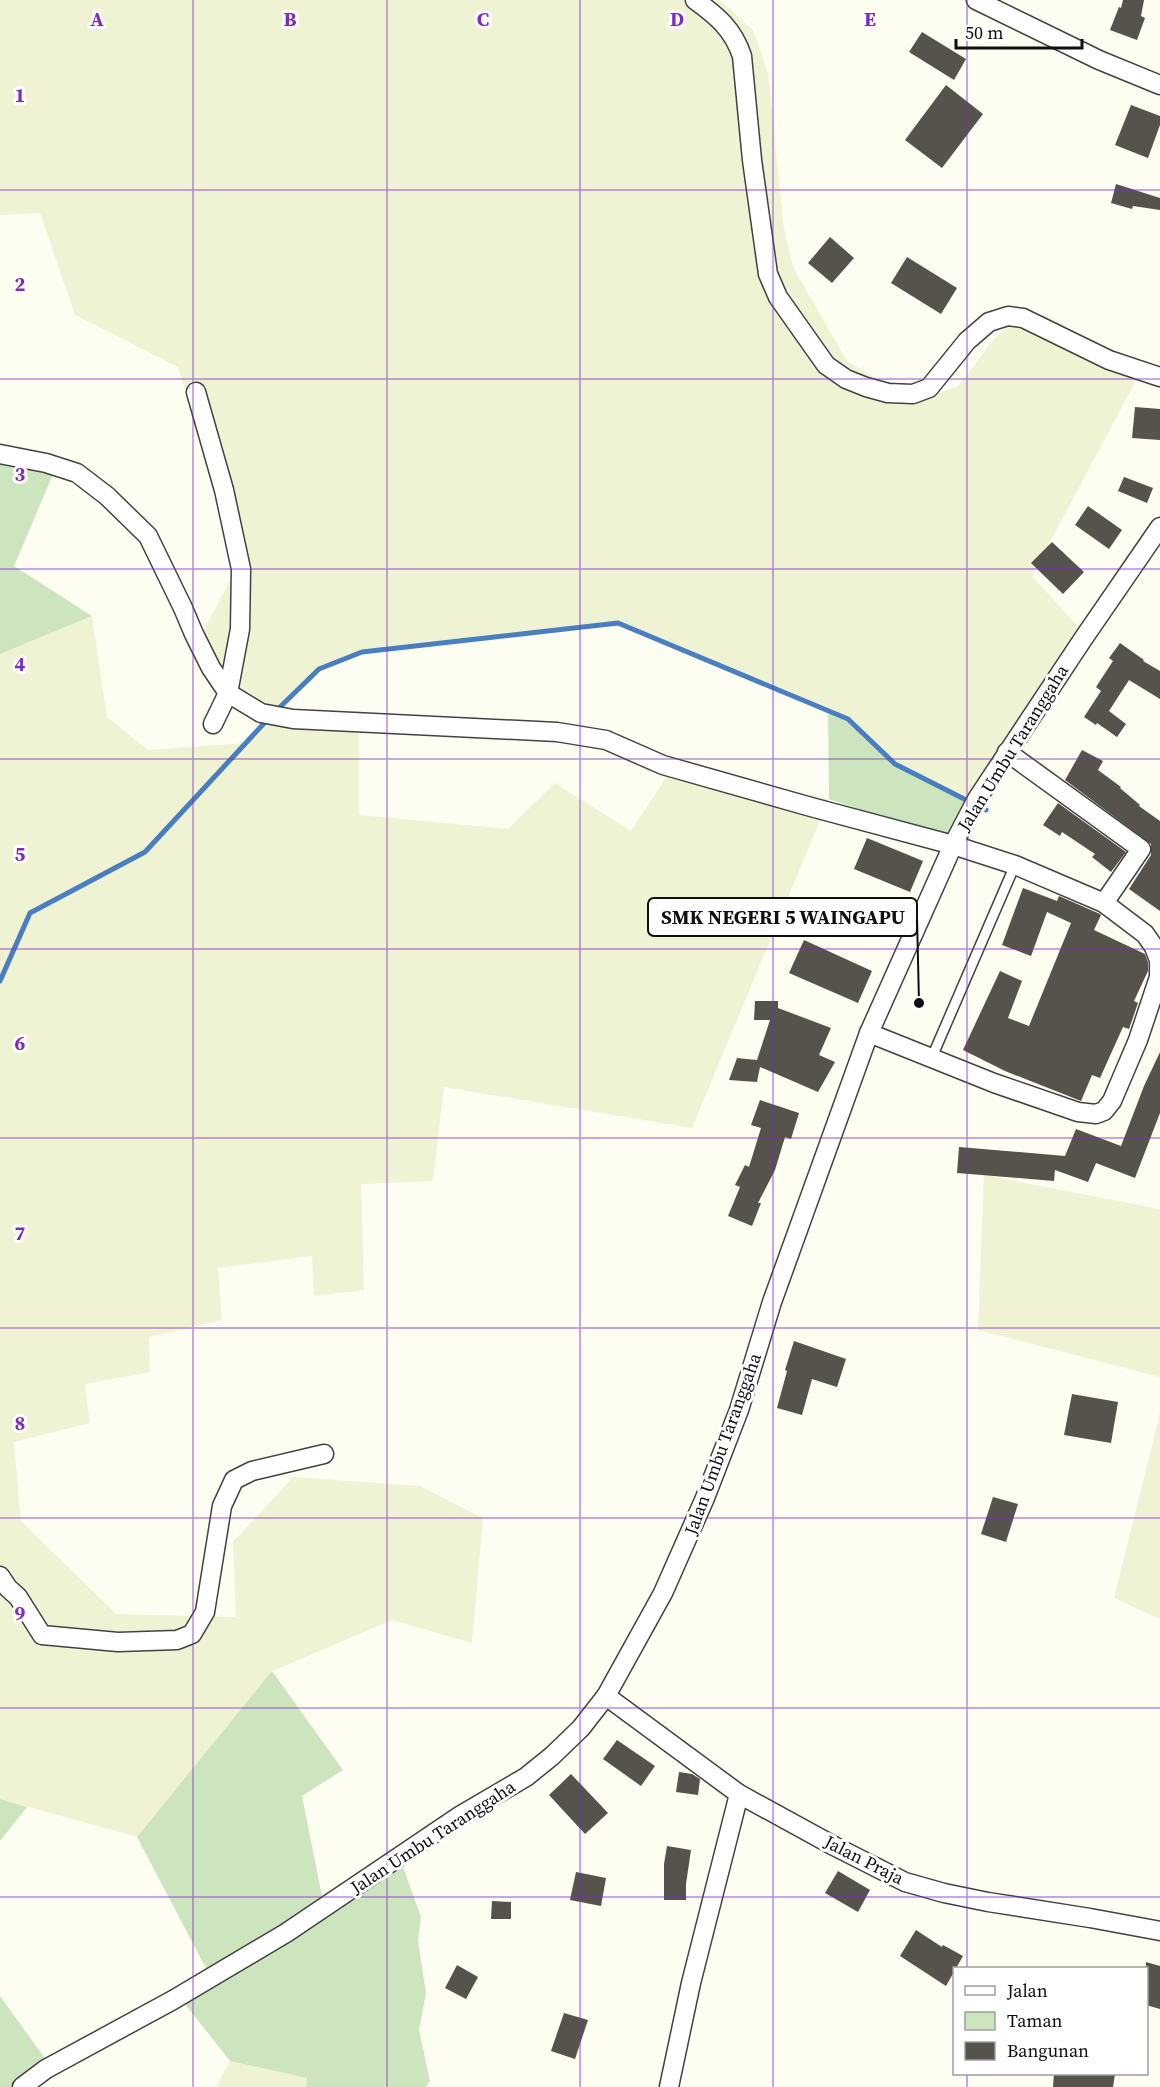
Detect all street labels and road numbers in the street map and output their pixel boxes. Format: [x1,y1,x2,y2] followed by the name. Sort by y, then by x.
[951,659,1074,837] street label: Jalan Umbu Taranggaha
[678,1349,767,1539] street label: Jalan Umbu Taranggaha
[345,1773,521,1900] street label: Jalan Umbu Taranggaha
[819,1828,909,1891] street label: Jalan Praja

